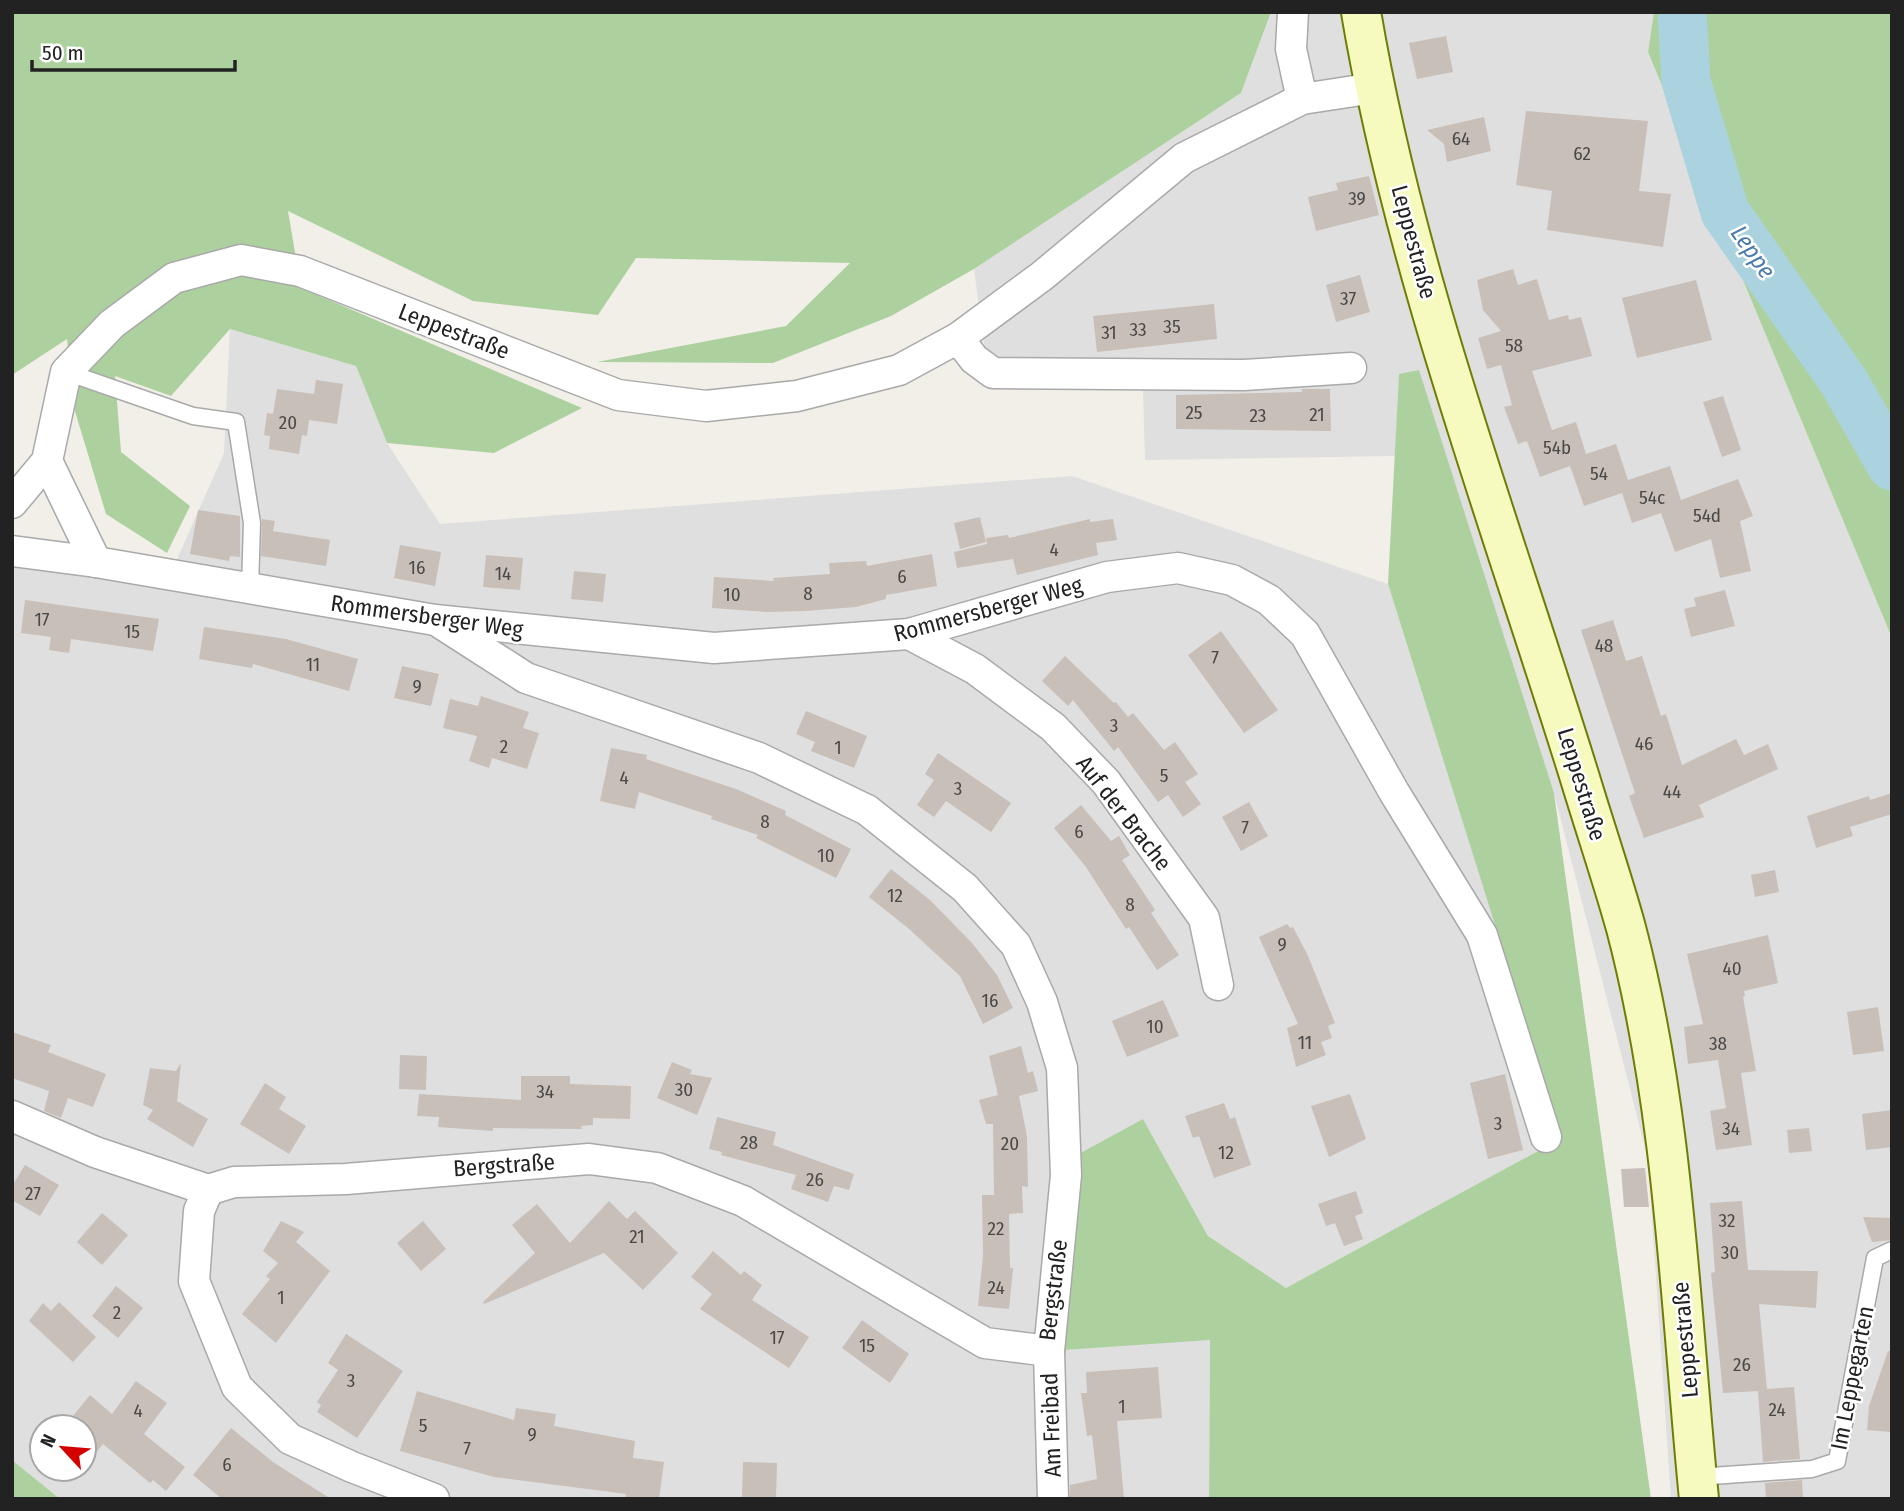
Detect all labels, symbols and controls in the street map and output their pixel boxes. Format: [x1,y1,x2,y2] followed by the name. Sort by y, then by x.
[32,28,234,72] scale bar
[42,40,84,66] text: 50 m
[1452,127,1470,150] house number: 64
[1573,142,1591,165] house number: 62
[1385,182,1443,302] street label: Leppestraße
[1348,187,1366,210] house number: 39
[1725,220,1781,284] water label: Leppe
[1340,287,1356,310] house number: 37
[395,297,513,365] street label: Leppestraße
[1163,315,1181,338] house number: 35
[1129,318,1147,341] house number: 33
[1101,321,1117,344] house number: 31
[1505,334,1523,357] house number: 58
[1185,401,1203,424] house number: 25
[1309,403,1325,426] house number: 21
[1250,404,1266,427] house number: 23
[279,411,297,434] house number: 20
[1543,436,1571,459] house number: 54b
[1590,462,1608,485] house number: 54
[1639,486,1665,509] house number: 54c
[1693,504,1721,527] house number: 54d
[1049,538,1059,561] house number: 4
[409,556,425,579] house number: 16
[495,562,511,585] house number: 14
[897,565,907,588] house number: 6
[891,570,1086,648] street label: Rommersberger Weg
[803,582,813,605] house number: 8
[723,583,741,606] house number: 10
[329,589,525,643] street label: Rommersberger Weg
[34,608,50,631] house number: 17
[124,620,140,643] house number: 15
[1595,634,1613,657] house number: 48
[1211,646,1219,669] house number: 7
[306,653,320,676] house number: 11
[412,675,422,698] house number: 9
[1110,714,1118,737] house number: 3
[1552,724,1612,844] street label: Leppestraße
[1635,732,1653,755] house number: 46
[500,735,508,758] house number: 2
[834,736,842,759] house number: 1
[1070,750,1178,876] street label: Auf der Brache
[1160,764,1168,787] house number: 5
[619,766,629,789] house number: 4
[954,777,962,800] house number: 3
[1663,780,1681,803] house number: 44
[760,810,770,833] house number: 8
[1241,816,1249,839] house number: 7
[1074,820,1084,843] house number: 6
[817,844,835,867] house number: 10
[887,884,903,907] house number: 12
[1125,893,1135,916] house number: 8
[1277,933,1287,956] house number: 9
[1722,957,1742,980] house number: 40
[982,989,998,1012] house number: 16
[1146,1015,1164,1038] house number: 10
[1298,1031,1312,1054] house number: 11
[1709,1032,1727,1055] house number: 38
[675,1078,693,1101] house number: 30
[536,1080,554,1103] house number: 34
[1494,1112,1502,1135] house number: 3
[1722,1117,1740,1140] house number: 34
[740,1131,758,1154] house number: 28
[1001,1132,1019,1155] house number: 20
[1218,1141,1234,1164] house number: 12
[452,1147,556,1183] street label: Bergstraße
[806,1168,824,1191] house number: 26
[25,1182,41,1205] house number: 27
[1719,1209,1735,1232] house number: 32
[988,1217,1004,1240] house number: 22
[629,1225,645,1248] house number: 21
[1033,1238,1073,1342] street label: Bergstraße
[1721,1241,1739,1264] house number: 30
[987,1276,1005,1299] house number: 24
[1666,1281,1704,1399] street label: Leppestraße
[277,1286,285,1309] house number: 1
[113,1301,121,1324] house number: 2
[1824,1304,1880,1452] street label: Im Leppegarten
[769,1326,785,1349] house number: 17
[859,1334,875,1357] house number: 15
[1733,1353,1751,1376] house number: 26
[347,1369,355,1392] house number: 3
[1035,1372,1067,1478] street label: Am Freibad
[1118,1395,1126,1418] house number: 1
[1768,1398,1786,1421] house number: 24
[133,1399,143,1422] house number: 4
[28,1413,98,1483] north arrow
[419,1414,427,1437] house number: 5
[527,1423,537,1446] house number: 9
[35,1431,61,1451] text: N
[463,1437,471,1460] house number: 7
[222,1453,232,1476] house number: 6

